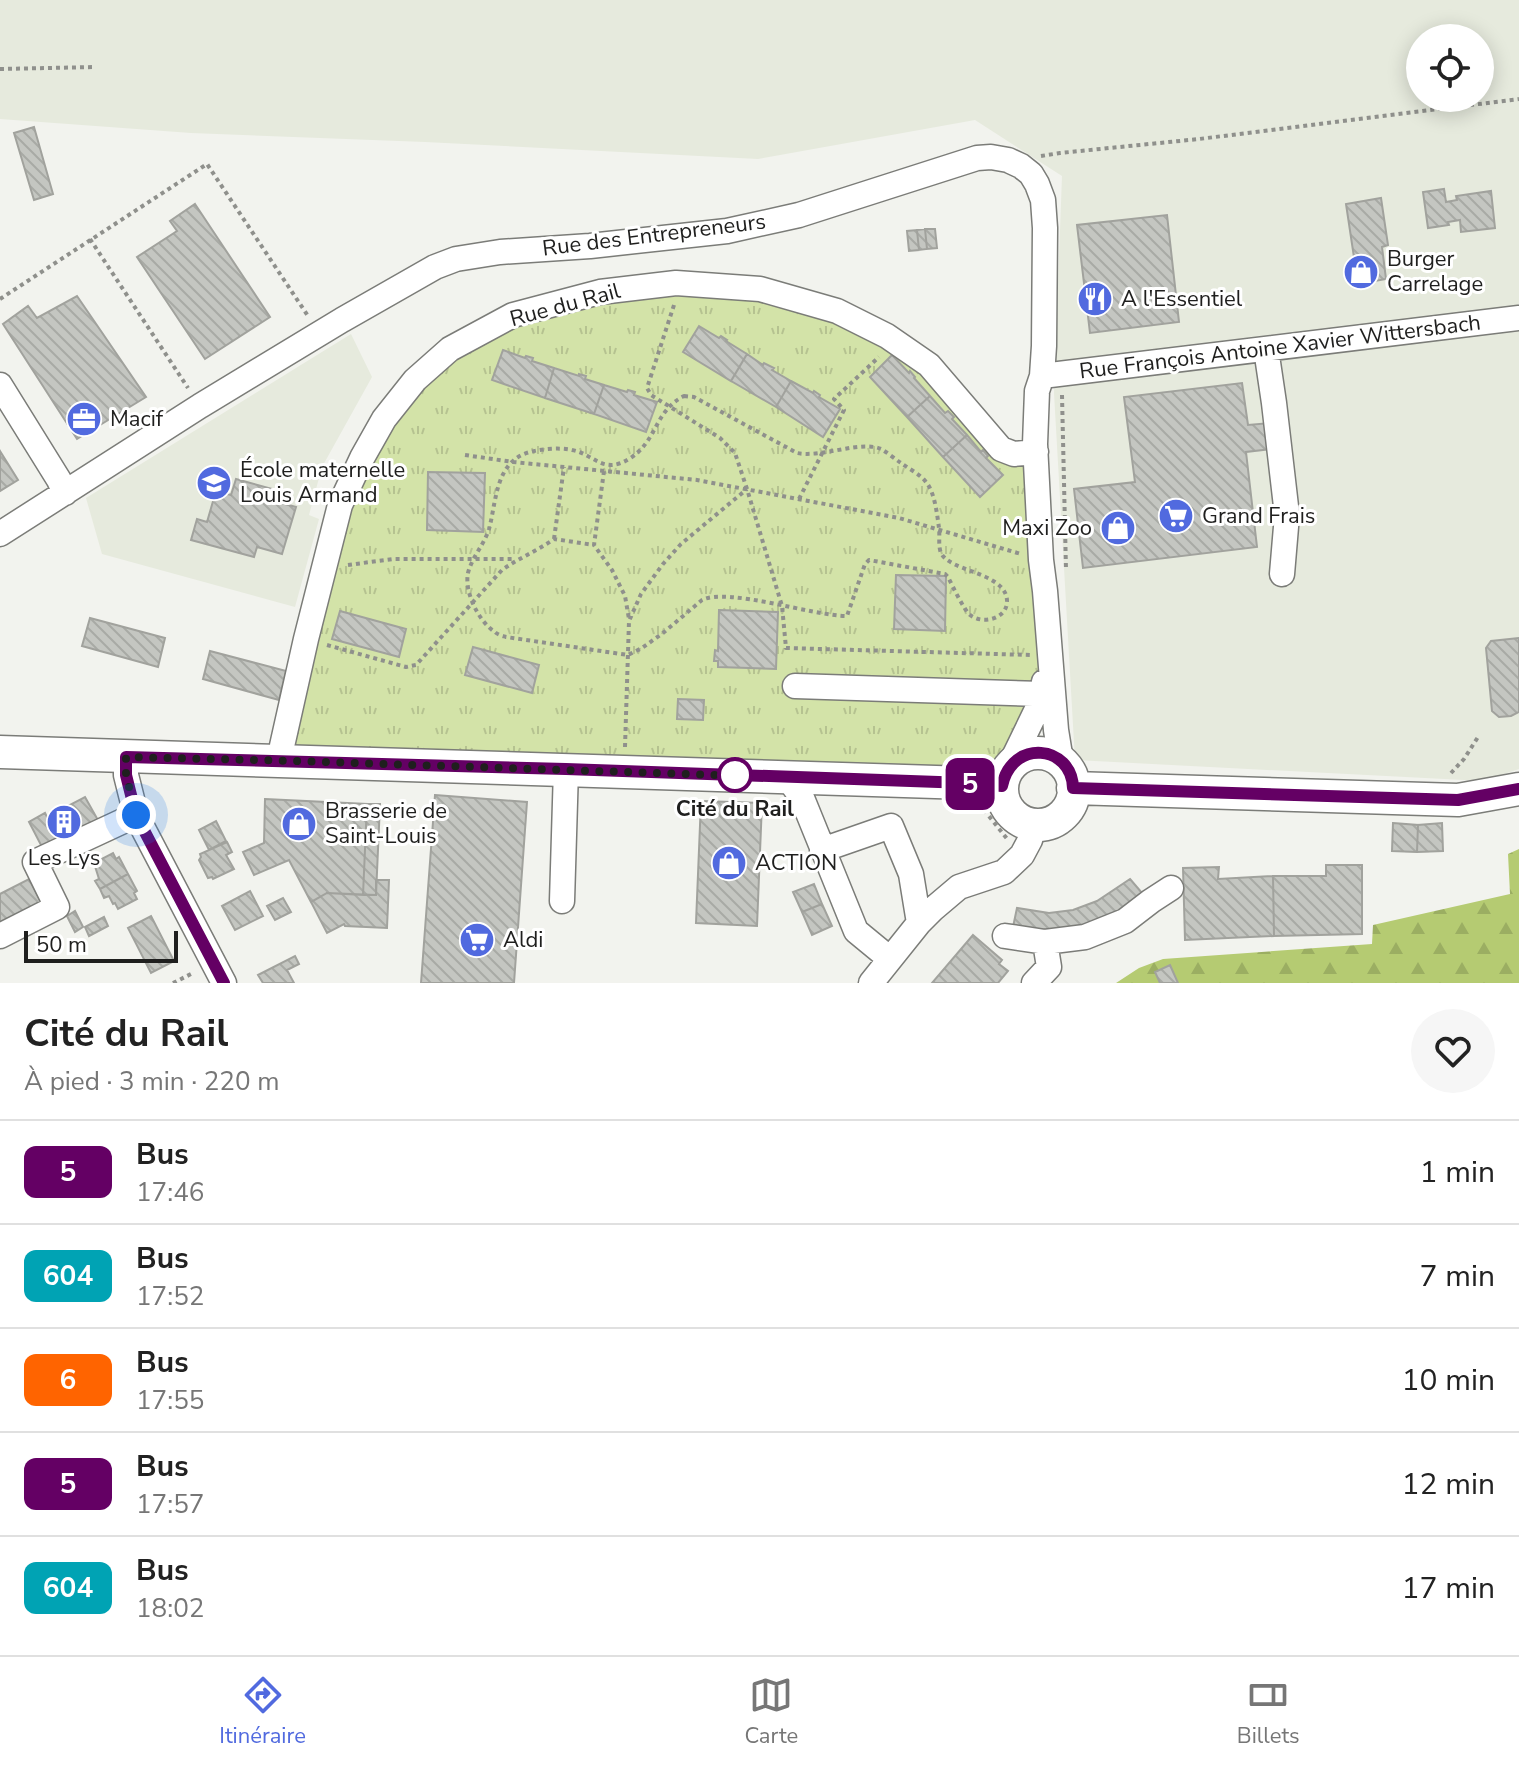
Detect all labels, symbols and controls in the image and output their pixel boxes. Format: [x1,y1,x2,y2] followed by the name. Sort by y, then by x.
[1406,24,1494,112] map controls
[1406,24,1494,112] button: locate
[541,206,767,264] street label: Rue des Entrepreneurs
[1387,244,1483,299] place label: Burger Carrelage
[1342,253,1380,291] shop icon: Burger Carrelage
[506,276,624,334] street label: Rue du Rail
[1076,280,1114,318] restaurant icon: A l'Essentiel
[1121,284,1243,314] place label: A l'Essentiel
[1078,307,1482,387] street label: Rue François Antoine Xavier Wittersbach
[65,400,103,438] office icon: Macif
[110,404,164,434] place label: Macif
[240,455,405,510] place label: École maternelle Louis Armand
[195,464,233,502] school or university icon: École maternelle Louis Armand
[1157,497,1195,535] supermarket icon: Grand Frais
[1202,501,1315,531] place label: Grand Frais
[1099,509,1137,547] shop icon: Maxi Zoo
[1002,513,1092,543] place label: Maxi Zoo
[718,758,752,792] marker: Cité du Rail
[944,758,996,810] line badge: 5
[962,765,978,803] text: 5
[676,794,794,824] place label: Cité du Rail
[116,795,156,835] your location
[325,796,447,851] place label: Brasserie de Saint-Louis
[45,803,83,841] building icon: Les Lys
[280,805,318,843] shop icon: Brasserie de Saint-Louis
[28,843,100,873] place label: Les Lys
[710,844,748,882] shop icon: ACTION
[755,848,837,878] place label: ACTION
[458,921,496,959] supermarket icon: Aldi
[503,925,543,955] place label: Aldi
[24,927,178,963] scale bar
[36,930,87,960] text: 50 m
[24,1008,228,1059] text: Cité du Rail
[1411,1009,1495,1093] button: heart
[24,1064,279,1099] text: À pied · 3 min · 220 m
[136,1134,189,1175] text: Bus
[1420,1152,1495,1193] text: 1 min
[60,1153,76,1191] text: 5
[136,1175,204,1210] text: 17:46
[136,1238,189,1279] text: Bus
[1420,1256,1495,1297] text: 7 min
[43,1257,93,1295] text: 604
[136,1279,204,1314] text: 17:52
[136,1342,189,1383] text: Bus
[1402,1360,1495,1401] text: 10 min
[60,1361,76,1399] text: 6
[136,1383,204,1418] text: 17:55
[136,1446,189,1487] text: Bus
[1402,1464,1495,1505] text: 12 min
[60,1465,76,1503] text: 5
[136,1487,204,1522] text: 17:57
[136,1550,189,1591] text: Bus
[1402,1568,1495,1609] text: 17 min
[43,1569,93,1607] text: 604
[136,1591,204,1626] text: 18:02
[219,1673,306,1751] tab: Itinéraire
[744,1673,798,1751] tab: Carte
[1237,1673,1300,1751] tab: Billets

